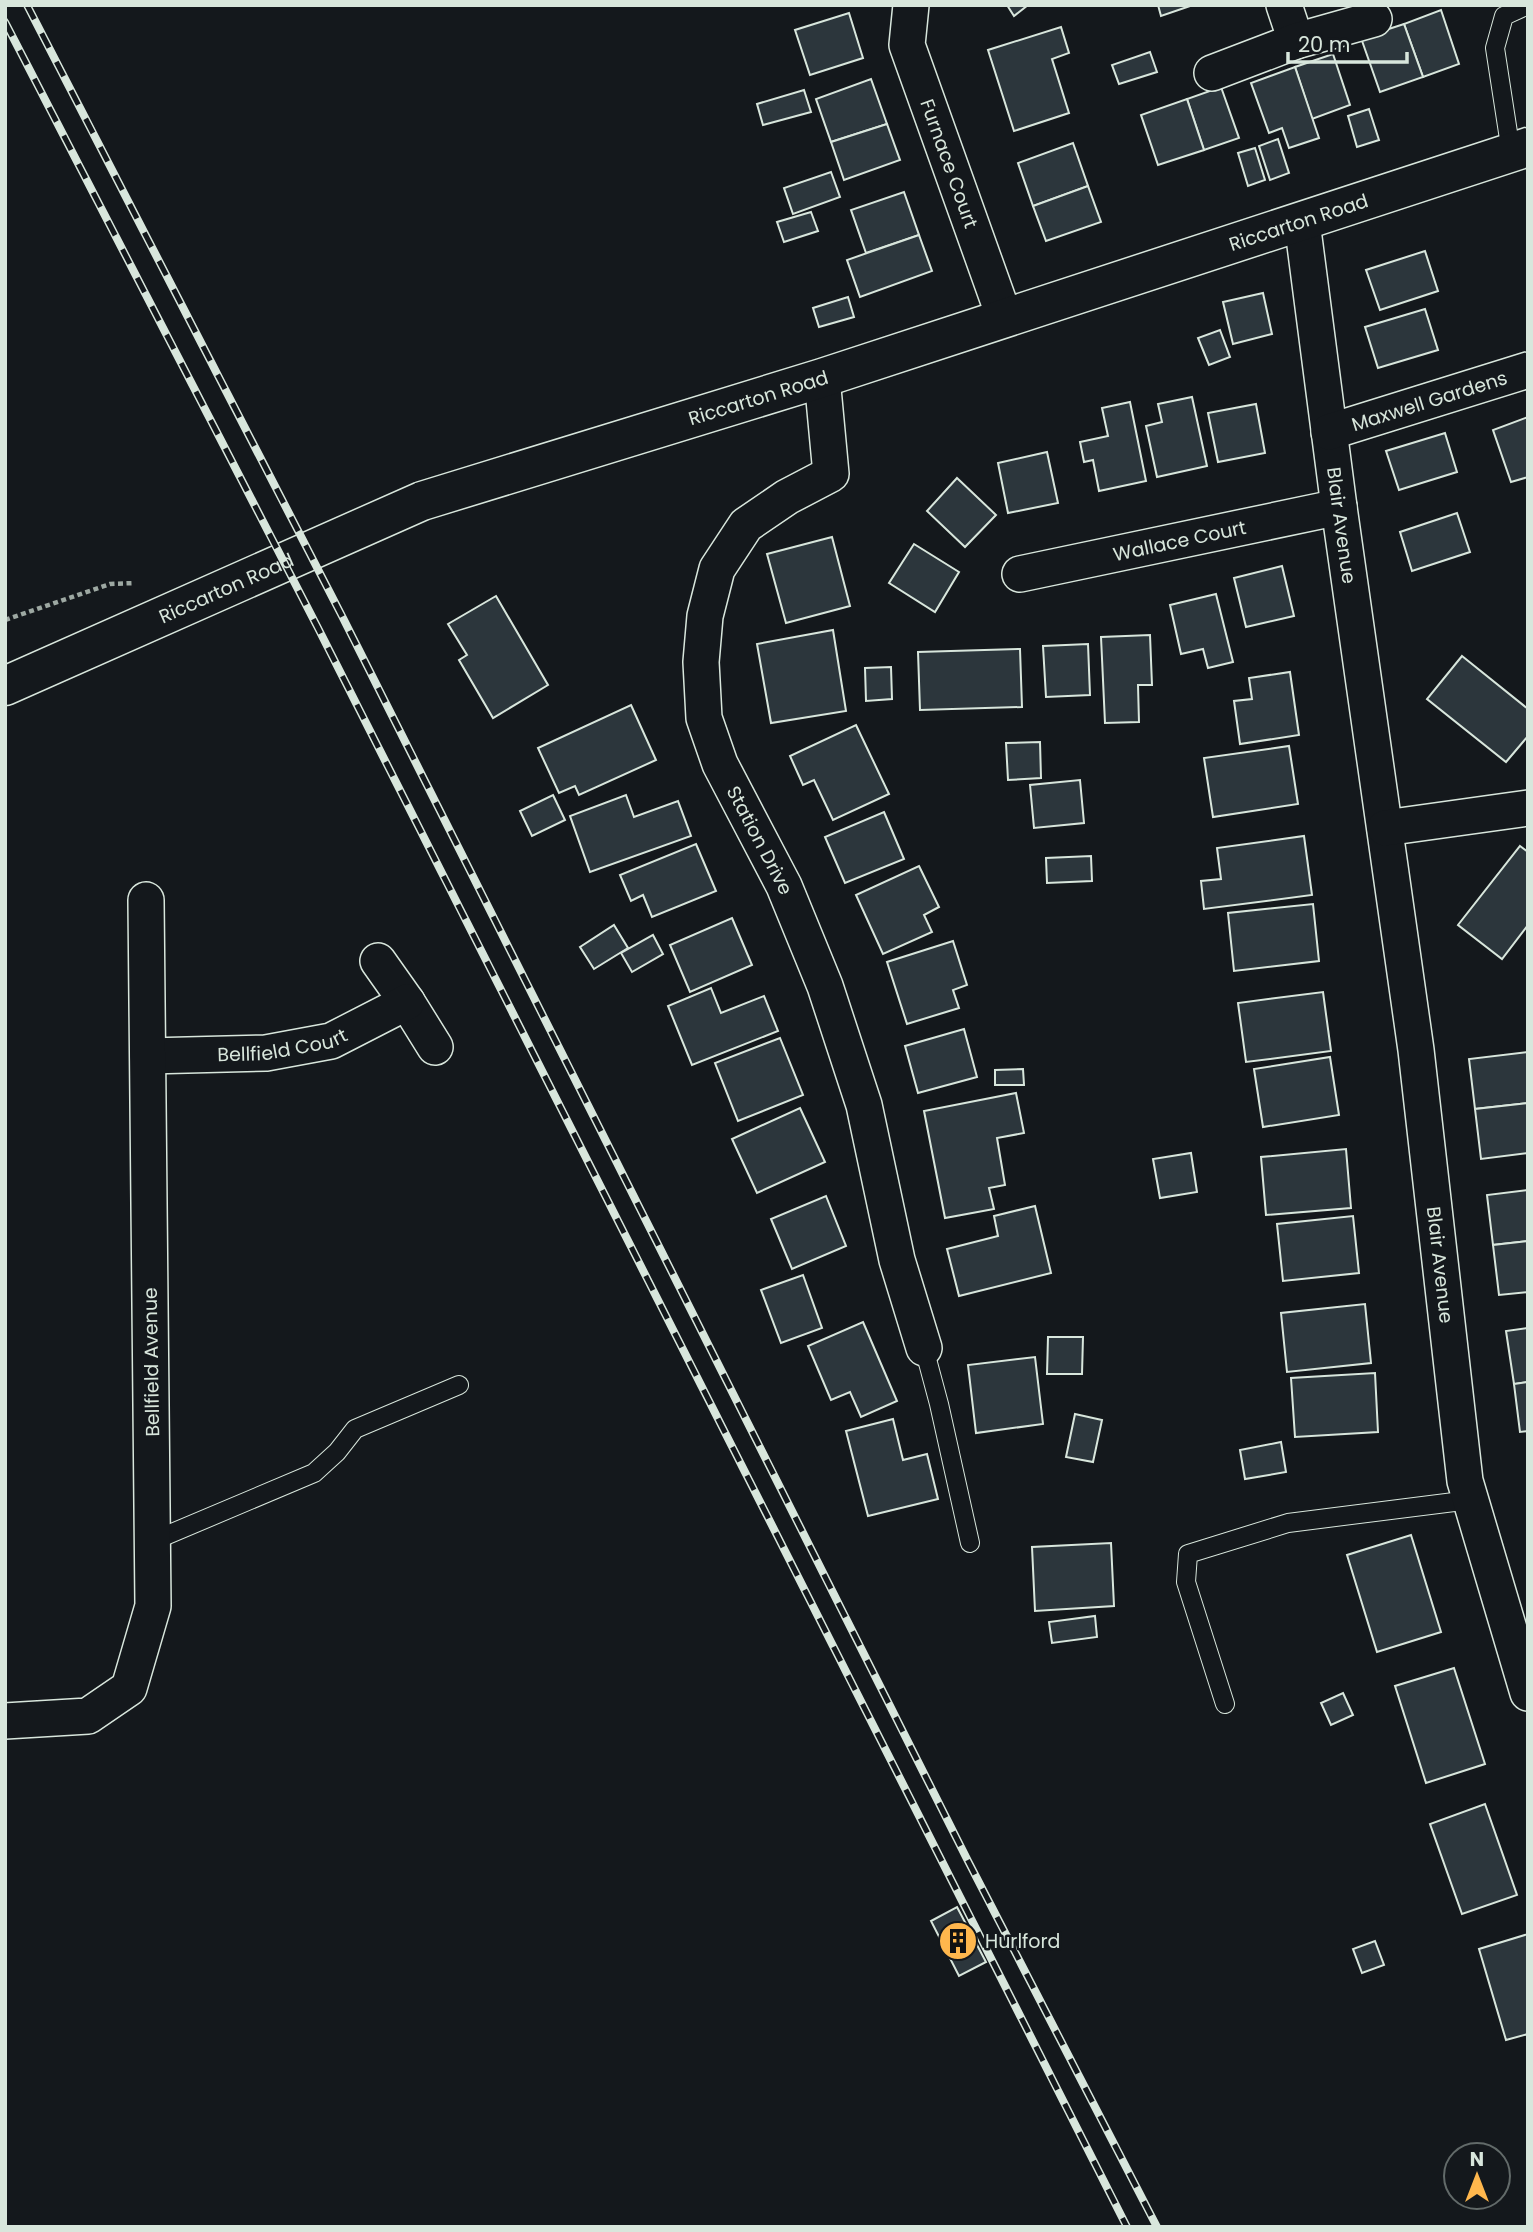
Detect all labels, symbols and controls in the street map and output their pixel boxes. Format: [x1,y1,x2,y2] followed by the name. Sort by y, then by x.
[1288,21,1407,65] scale bar
[1298,30,1351,59] text: 20 m
[913,95,984,232] street label: Furnace Court
[1225,187,1372,258] street label: Riccarton Road
[685,364,832,432] street label: Riccarton Road
[1348,364,1511,438] street label: Maxwell Gardens
[1320,466,1363,586] street label: Blair Avenue
[1111,514,1249,568] street label: Wallace Court
[155,547,298,630] street label: Riccarton Road
[720,781,799,899] street label: Station Drive
[217,1022,352,1068] street label: Bellfield Court
[1420,1205,1460,1325] street label: Blair Avenue
[137,1287,166,1437] street label: Bellfield Avenue
[937,1920,979,1962] building icon: Hurlford
[985,1928,1060,1955] place label: Hurlford
[1442,2141,1512,2211] north arrow
[1470,2146,1484,2173] text: N

